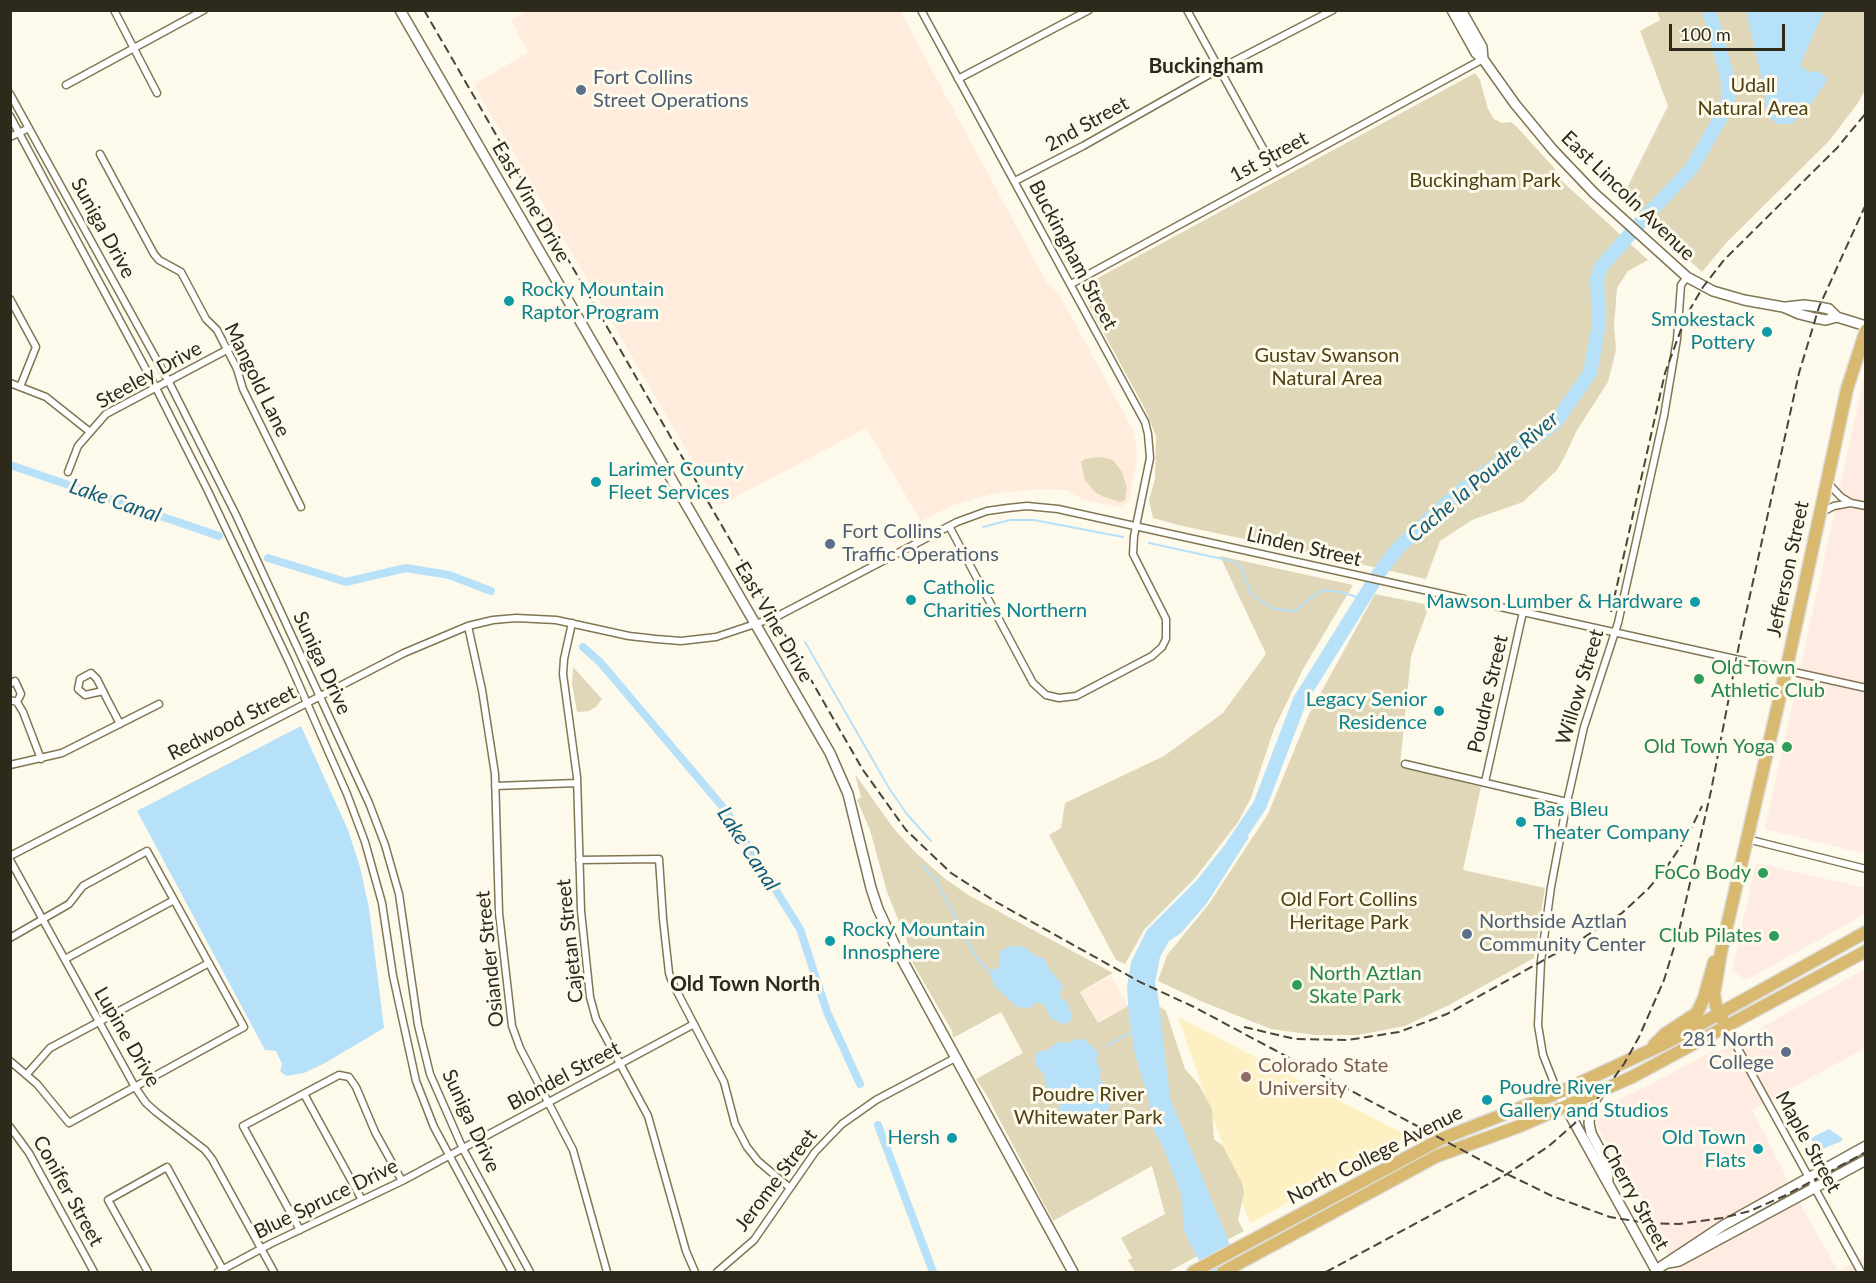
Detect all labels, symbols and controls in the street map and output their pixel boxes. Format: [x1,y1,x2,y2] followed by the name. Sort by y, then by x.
[1672,12,1788,50] scale bar
[1680,23,1731,45] text: 100 m
[1148,53,1264,79] district label: Buckingham
[593,66,749,113] place label: Fort Collins Street Operations
[1698,74,1808,121] park label: Udall Natural Area
[574,83,588,97] marker: Fort Collins Street Operations
[1041,91,1133,157] street label: 2nd Street
[1226,126,1312,188] street label: 1st Street
[1556,126,1700,266] street label: East Lincoln Avenue
[487,137,575,267] street label: East Vine Drive
[1409,169,1561,193] park label: Buckingham Park
[66,174,140,282] street label: Suniga Drive
[1024,176,1122,334] street label: Buckingham Street
[521,278,664,325] place label: Rocky Mountain Raptor Program
[502,294,516,308] marker: Rocky Mountain Raptor Program
[1651,308,1755,355] place label: Smokestack Pottery
[219,319,295,441] street label: Mangold Lane
[1760,325,1774,339] marker: Smokestack Pottery
[92,336,206,414] street label: Steeley Drive
[1255,344,1399,391] park label: Gustav Swanson Natural Area
[1402,406,1564,548] water label: Cache la Poudre River
[608,458,744,505] place label: Larimer County Fleet Services
[66,474,164,528] water label: Lake Canal
[589,475,603,489] marker: Larimer County Fleet Services
[1762,499,1814,639] street label: Jefferson Street
[842,520,999,567] place label: Fort Collins Traffic Operations
[1244,522,1364,572] street label: Linden Street
[823,537,837,551] marker: Fort Collins Traffic Operations
[730,557,818,687] street label: East Vine Drive
[923,576,1087,623] place label: Catholic Charities Northern
[1426,590,1683,614] place label: Mawson Lumber & Hardware
[904,593,918,607] marker: Catholic Charities Northern
[1688,595,1702,609] marker: Mawson Lumber & Hardware
[288,608,356,718] street label: Suniga Drive
[1551,626,1609,748] street label: Willow Street
[1463,633,1513,755] street label: Poudre Street
[1711,656,1825,703] place label: Old Town Athletic Club
[1692,672,1706,686] marker: Old Town Athletic Club
[164,680,300,766] street label: Redwood Street
[1306,688,1427,735] place label: Legacy Senior Residence
[1432,704,1446,718] marker: Legacy Senior Residence
[1644,735,1775,759] place label: Old Town Yoga
[1780,740,1794,754] marker: Old Town Yoga
[1533,798,1690,845] place label: Bas Bleu Theater Company
[712,802,784,896] water label: Lake Canal
[1514,815,1528,829] marker: Bas Bleu Theater Company
[1654,861,1751,885] place label: FoCo Body
[1756,866,1770,880] marker: FoCo Body
[552,878,588,1004] street label: Cajetan Street
[1281,888,1417,935] park label: Old Fort Collins Heritage Park
[471,890,509,1028] street label: Osiander Street
[1479,910,1646,957] place label: Northside Aztlan Community Center
[842,918,985,965] place label: Rocky Mountain Innosphere
[1659,924,1762,948] place label: Club Pilates
[1460,927,1474,941] marker: Northside Aztlan Community Center
[1767,929,1781,943] marker: Club Pilates
[823,934,837,948] marker: Rocky Mountain Innosphere
[1309,962,1422,1009] place label: North Aztlan Skate Park
[670,971,820,997] district label: Old Town North
[1290,978,1304,992] marker: North Aztlan Skate Park
[89,983,165,1091] street label: Lupine Drive
[1682,1028,1774,1075] place label: 281 North College
[504,1036,624,1116] street label: Blondel Street
[1779,1045,1793,1059] marker: 281 North College
[1258,1054,1388,1101] place label: Colorado State University
[437,1066,505,1176] street label: Suniga Drive
[1239,1070,1253,1084] marker: Colorado State University
[1499,1076,1668,1123] place label: Poudre River Gallery and Studios
[1014,1083,1162,1130] park label: Poudre River Whitewater Park
[1770,1087,1846,1197] street label: Maple Street
[1480,1093,1494,1107] marker: Poudre River Gallery and Studios
[1283,1100,1467,1210] street label: North College Avenue
[730,1124,822,1236] street label: Jerome Street
[887,1126,940,1150] place label: Hersh
[1662,1126,1746,1173] place label: Old Town Flats
[28,1131,108,1251] street label: Conifer Street
[945,1131,959,1145] marker: Hersh
[1596,1140,1674,1254] street label: Cherry Street
[1751,1142,1765,1156] marker: Old Town Flats
[250,1154,402,1244] street label: Blue Spruce Drive

